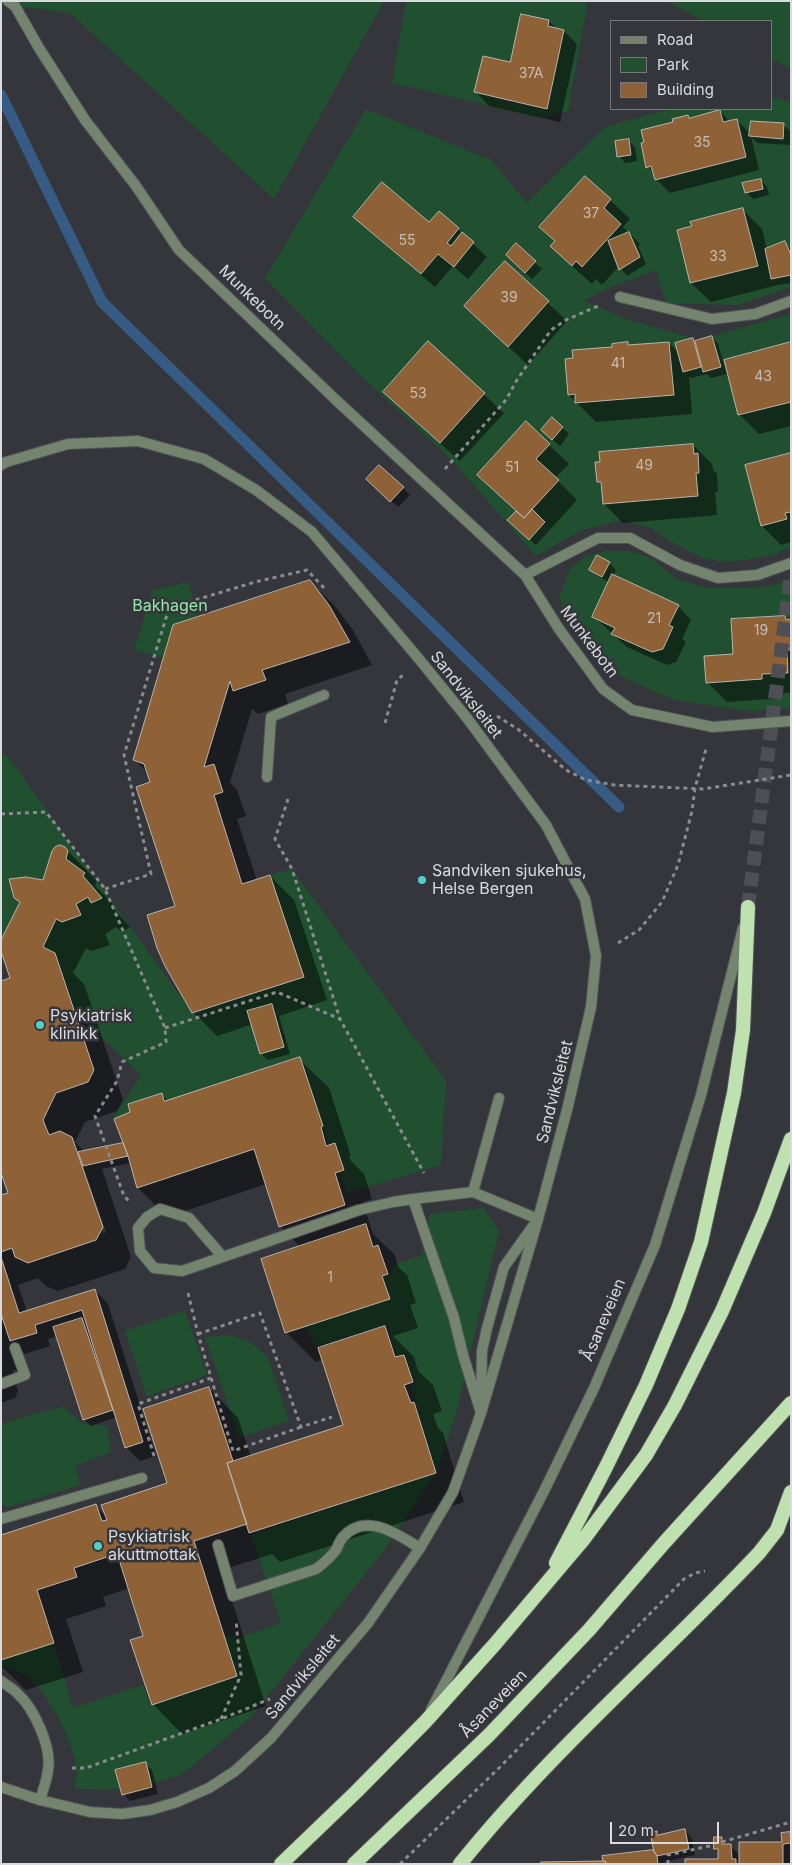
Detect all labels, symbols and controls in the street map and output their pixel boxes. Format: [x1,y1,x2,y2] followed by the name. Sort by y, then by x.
[610,20,772,110] legend
[657,30,693,49] text: Road
[657,55,689,74] text: Park
[519,66,543,82] house number: 37A
[657,80,714,99] text: Building
[693,135,711,151] house number: 35
[583,206,599,222] house number: 37
[398,233,416,249] house number: 55
[709,249,727,265] house number: 33
[215,262,289,334] street label: Munkebotn
[500,290,518,306] house number: 39
[611,356,625,372] house number: 41
[754,369,772,385] house number: 43
[409,386,427,402] house number: 53
[635,458,653,474] house number: 49
[505,460,519,476] house number: 51
[132,596,208,616] park label: Bakhagen
[556,602,622,682] street label: Munkebotn
[647,611,661,627] house number: 21
[754,623,768,639] house number: 19
[426,648,506,742] street label: Sandviksleitet
[432,861,587,899] place label: Sandviken sjukehus, Helse Bergen
[416,874,428,886] marker: Sandviken sjukehus, Helse Bergen
[50,1006,132,1044] place label: Psykiatrisk klinikk
[34,1019,46,1031] marker: Psykiatrisk klinikk
[533,1039,577,1145] street label: Sandviksleitet
[327,1270,333,1286] house number: 1
[578,1276,630,1364] street label: Åsaneveien
[108,1527,197,1565] place label: Psykiatrisk akuttmottak
[92,1540,104,1552] marker: Psykiatrisk akuttmottak
[262,1630,344,1724] street label: Sandviksleitet
[457,1666,531,1742] street label: Åsaneveien
[612,1812,721,1844] scale bar
[618,1821,654,1840] text: 20 m

